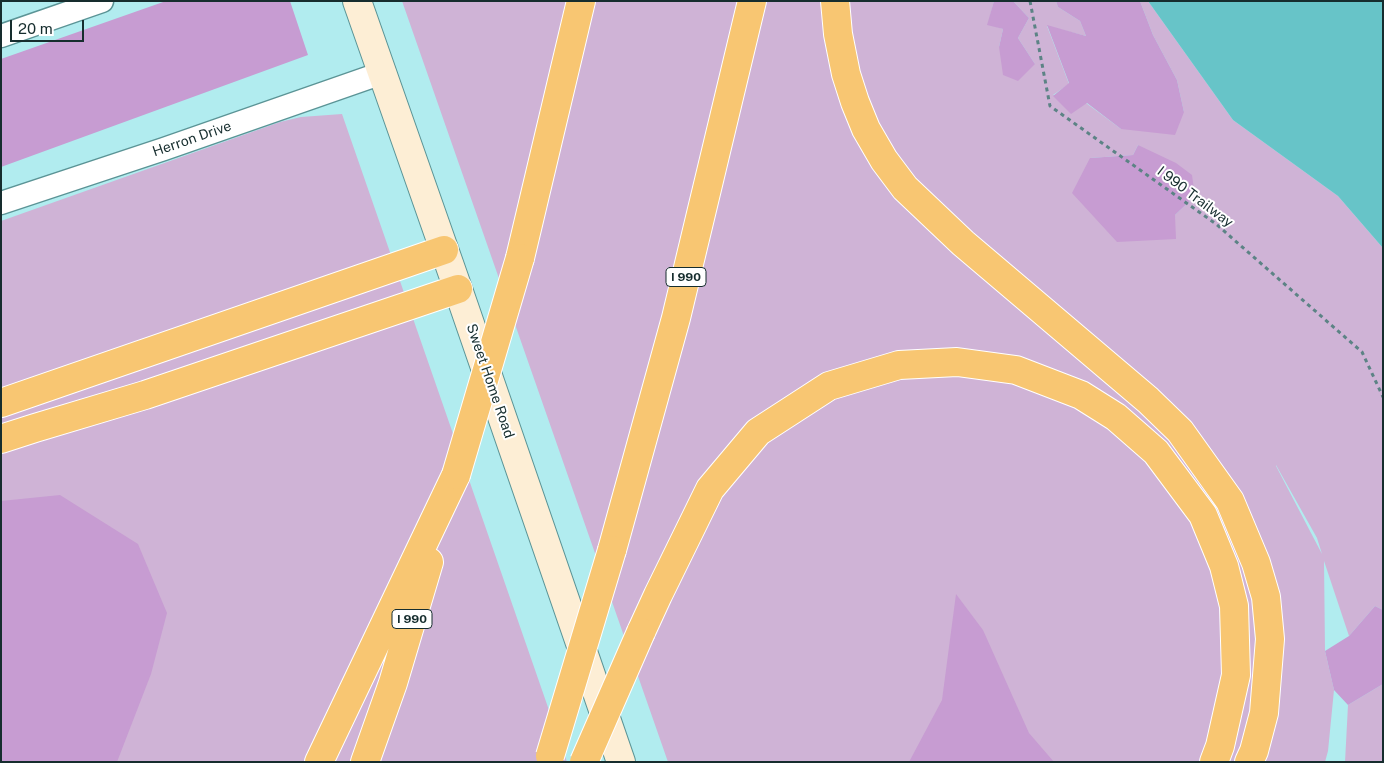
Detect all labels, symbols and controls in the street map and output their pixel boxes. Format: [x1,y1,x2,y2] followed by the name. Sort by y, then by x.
[12,10,86,42] scale bar
[18,20,53,37] text: 20 m
[150,118,234,160] street label: Herron Drive
[1154,163,1236,231] street label: I 990 Trailway
[666,268,706,286] road number: I 990
[463,322,517,440] street label: Sweet Home Road
[392,610,432,628] road number: I 990

